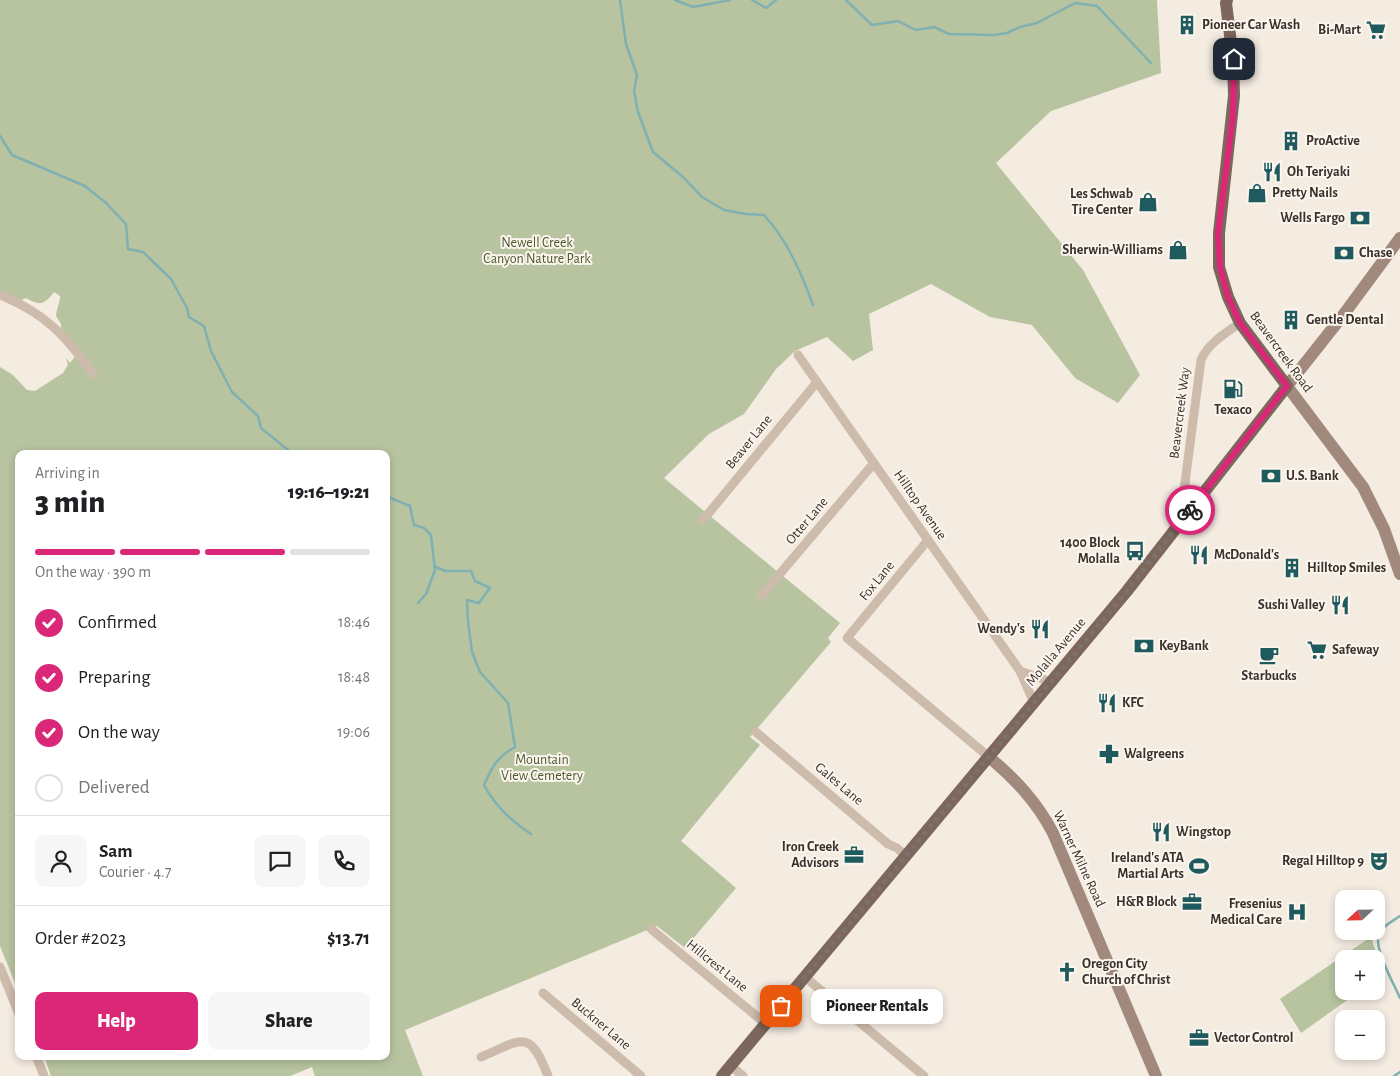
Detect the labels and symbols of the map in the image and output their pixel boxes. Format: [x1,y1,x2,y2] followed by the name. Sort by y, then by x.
[1176,14,1198,36] building icon: Pioneer Car Wash
[1202,18,1300,32] place label: Pioneer Car Wash
[1365,19,1387,41] supermarket icon: Bi-Mart
[1318,23,1361,37] place label: Bi-Mart
[1213,38,1255,80] pin
[1280,130,1302,152] building icon: ProActive
[1306,134,1360,148] place label: ProActive
[1261,161,1283,183] restaurant icon: Oh Teriyaki
[1287,165,1350,179] place label: Oh Teriyaki
[1246,182,1268,204] shop icon: Pretty Nails
[1272,186,1338,200] place label: Pretty Nails
[1070,187,1133,217] place label: Les Schwab Tire Center
[1137,191,1159,213] shop icon: Les Schwab Tire Center
[1349,207,1371,229] bank icon: Wells Fargo
[1280,211,1345,225] place label: Wells Fargo
[483,236,591,266] park label: Newell Creek Canyon Nature Park
[1167,239,1189,261] shop icon: Sherwin-Williams
[1333,242,1355,264] bank icon: Chase
[1062,243,1163,257] place label: Sherwin-Williams
[1359,246,1393,260] place label: Chase
[1247,309,1315,395] street label: Beavercreek Road
[1280,309,1302,331] building icon: Gentle Dental
[1306,313,1384,327] place label: Gentle Dental
[1167,366,1193,460] street label: Beavercreek Way
[1222,378,1244,400] fuel station icon: Texaco
[1214,403,1252,417] place label: Texaco
[723,412,775,472] street label: Beaver Lane
[1260,465,1282,487] bank icon: U.S. Bank
[891,468,949,542] street label: Hilltop Avenue
[1286,469,1339,483] place label: U.S. Bank
[1165,485,1215,535] courier
[783,495,831,547] street label: Otter Lane
[1060,536,1120,566] place label: 1400 Block Molalla
[1124,540,1146,562] bus stop icon: 1400 Block Molalla
[1188,544,1210,566] restaurant icon: McDonald's
[1214,548,1279,562] place label: McDonald's
[1281,557,1303,579] building icon: Hilltop Smiles
[857,559,897,603] street label: Fox Lane
[1307,561,1386,575] place label: Hilltop Smiles
[1329,594,1351,616] restaurant icon: Sushi Valley
[1258,598,1326,612] place label: Sushi Valley
[1024,615,1088,689] street label: Molalla Avenue
[1029,618,1051,640] restaurant icon: Wendy's
[977,622,1025,636] place label: Wendy's
[1133,635,1155,657] bank icon: KeyBank
[1159,639,1209,653] place label: KeyBank
[1306,639,1328,661] supermarket icon: Safeway
[1332,643,1380,657] place label: Safeway
[1258,644,1280,666] cafe icon: Starbucks
[1241,669,1297,683] place label: Starbucks
[1096,692,1118,714] restaurant icon: KFC
[1122,696,1145,710] place label: KFC
[1098,743,1120,765] pharmacy icon: Walgreens
[1124,747,1184,761] place label: Walgreens
[501,753,583,783] park label: Mountain View Cemetery
[812,760,866,808] street label: Gales Lane
[1051,809,1107,909] street label: Warner Milne Road
[1150,821,1172,843] restaurant icon: Wingstop
[1176,825,1231,839] place label: Wingstop
[782,840,839,870] place label: Iron Creek Advisors
[843,844,865,866] office icon: Iron Creek Advisors
[1368,850,1390,872] theatre icon: Regal Hilltop 9
[1111,851,1185,881] place label: Ireland's ATA Martial Arts
[1282,854,1364,868] place label: Regal Hilltop 9
[1188,855,1210,877] sports icon: Ireland's ATA Martial Arts
[1335,890,1385,940] north arrow
[1181,891,1203,913] office icon: H&R Block
[1116,895,1177,909] place label: H&R Block
[1210,897,1282,927] place label: Fresenius Medical Care
[1286,901,1308,923] hospital icon: Fresenius Medical Care
[684,937,750,995] street label: Hillcrest Lane
[1082,957,1171,987] place label: Oregon City Church of Christ
[1056,961,1078,983] church icon: Oregon City Church of Christ
[760,985,802,1027] pin
[811,988,944,1024] callout: Pioneer Rentals
[569,995,633,1053] street label: Buckner Lane
[1188,1027,1210,1049] office icon: Vector Control
[1214,1031,1293,1045] place label: Vector Control

